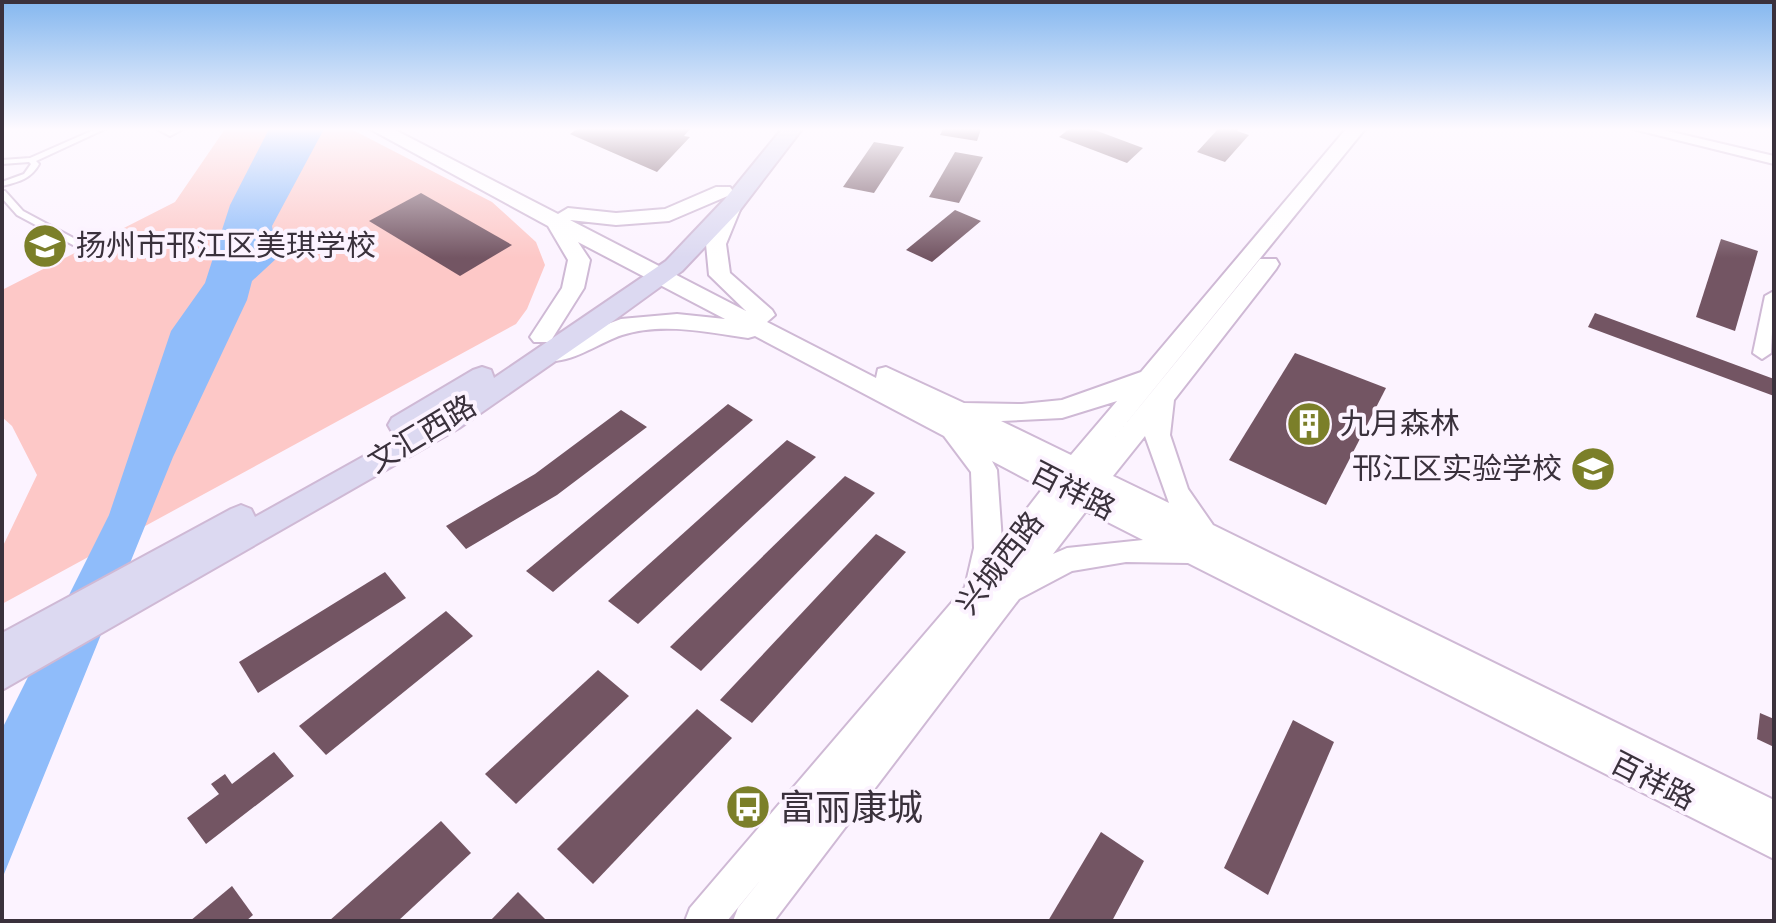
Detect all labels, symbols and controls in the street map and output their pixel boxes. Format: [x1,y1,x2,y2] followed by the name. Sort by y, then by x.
[21,222,69,270] school or university icon: 扬州市邗江区美琪学校
[76,225,376,262] place label: 扬州市邗江区美琪学校
[360,385,482,479] street label: 文汇西路
[1285,400,1333,448] building icon: 九月森林
[1340,403,1460,440] place label: 九月森林
[1569,445,1617,493] school or university icon: 邗江区实验学校
[1352,448,1562,485] place label: 邗江区实验学校
[1026,452,1123,526] street label: 百祥路
[947,503,1050,620] street label: 兴城西路
[1606,742,1703,816] street label: 百祥路
[724,783,772,831] bus stop icon: 富丽康城
[779,783,923,827] place label: 富丽康城

